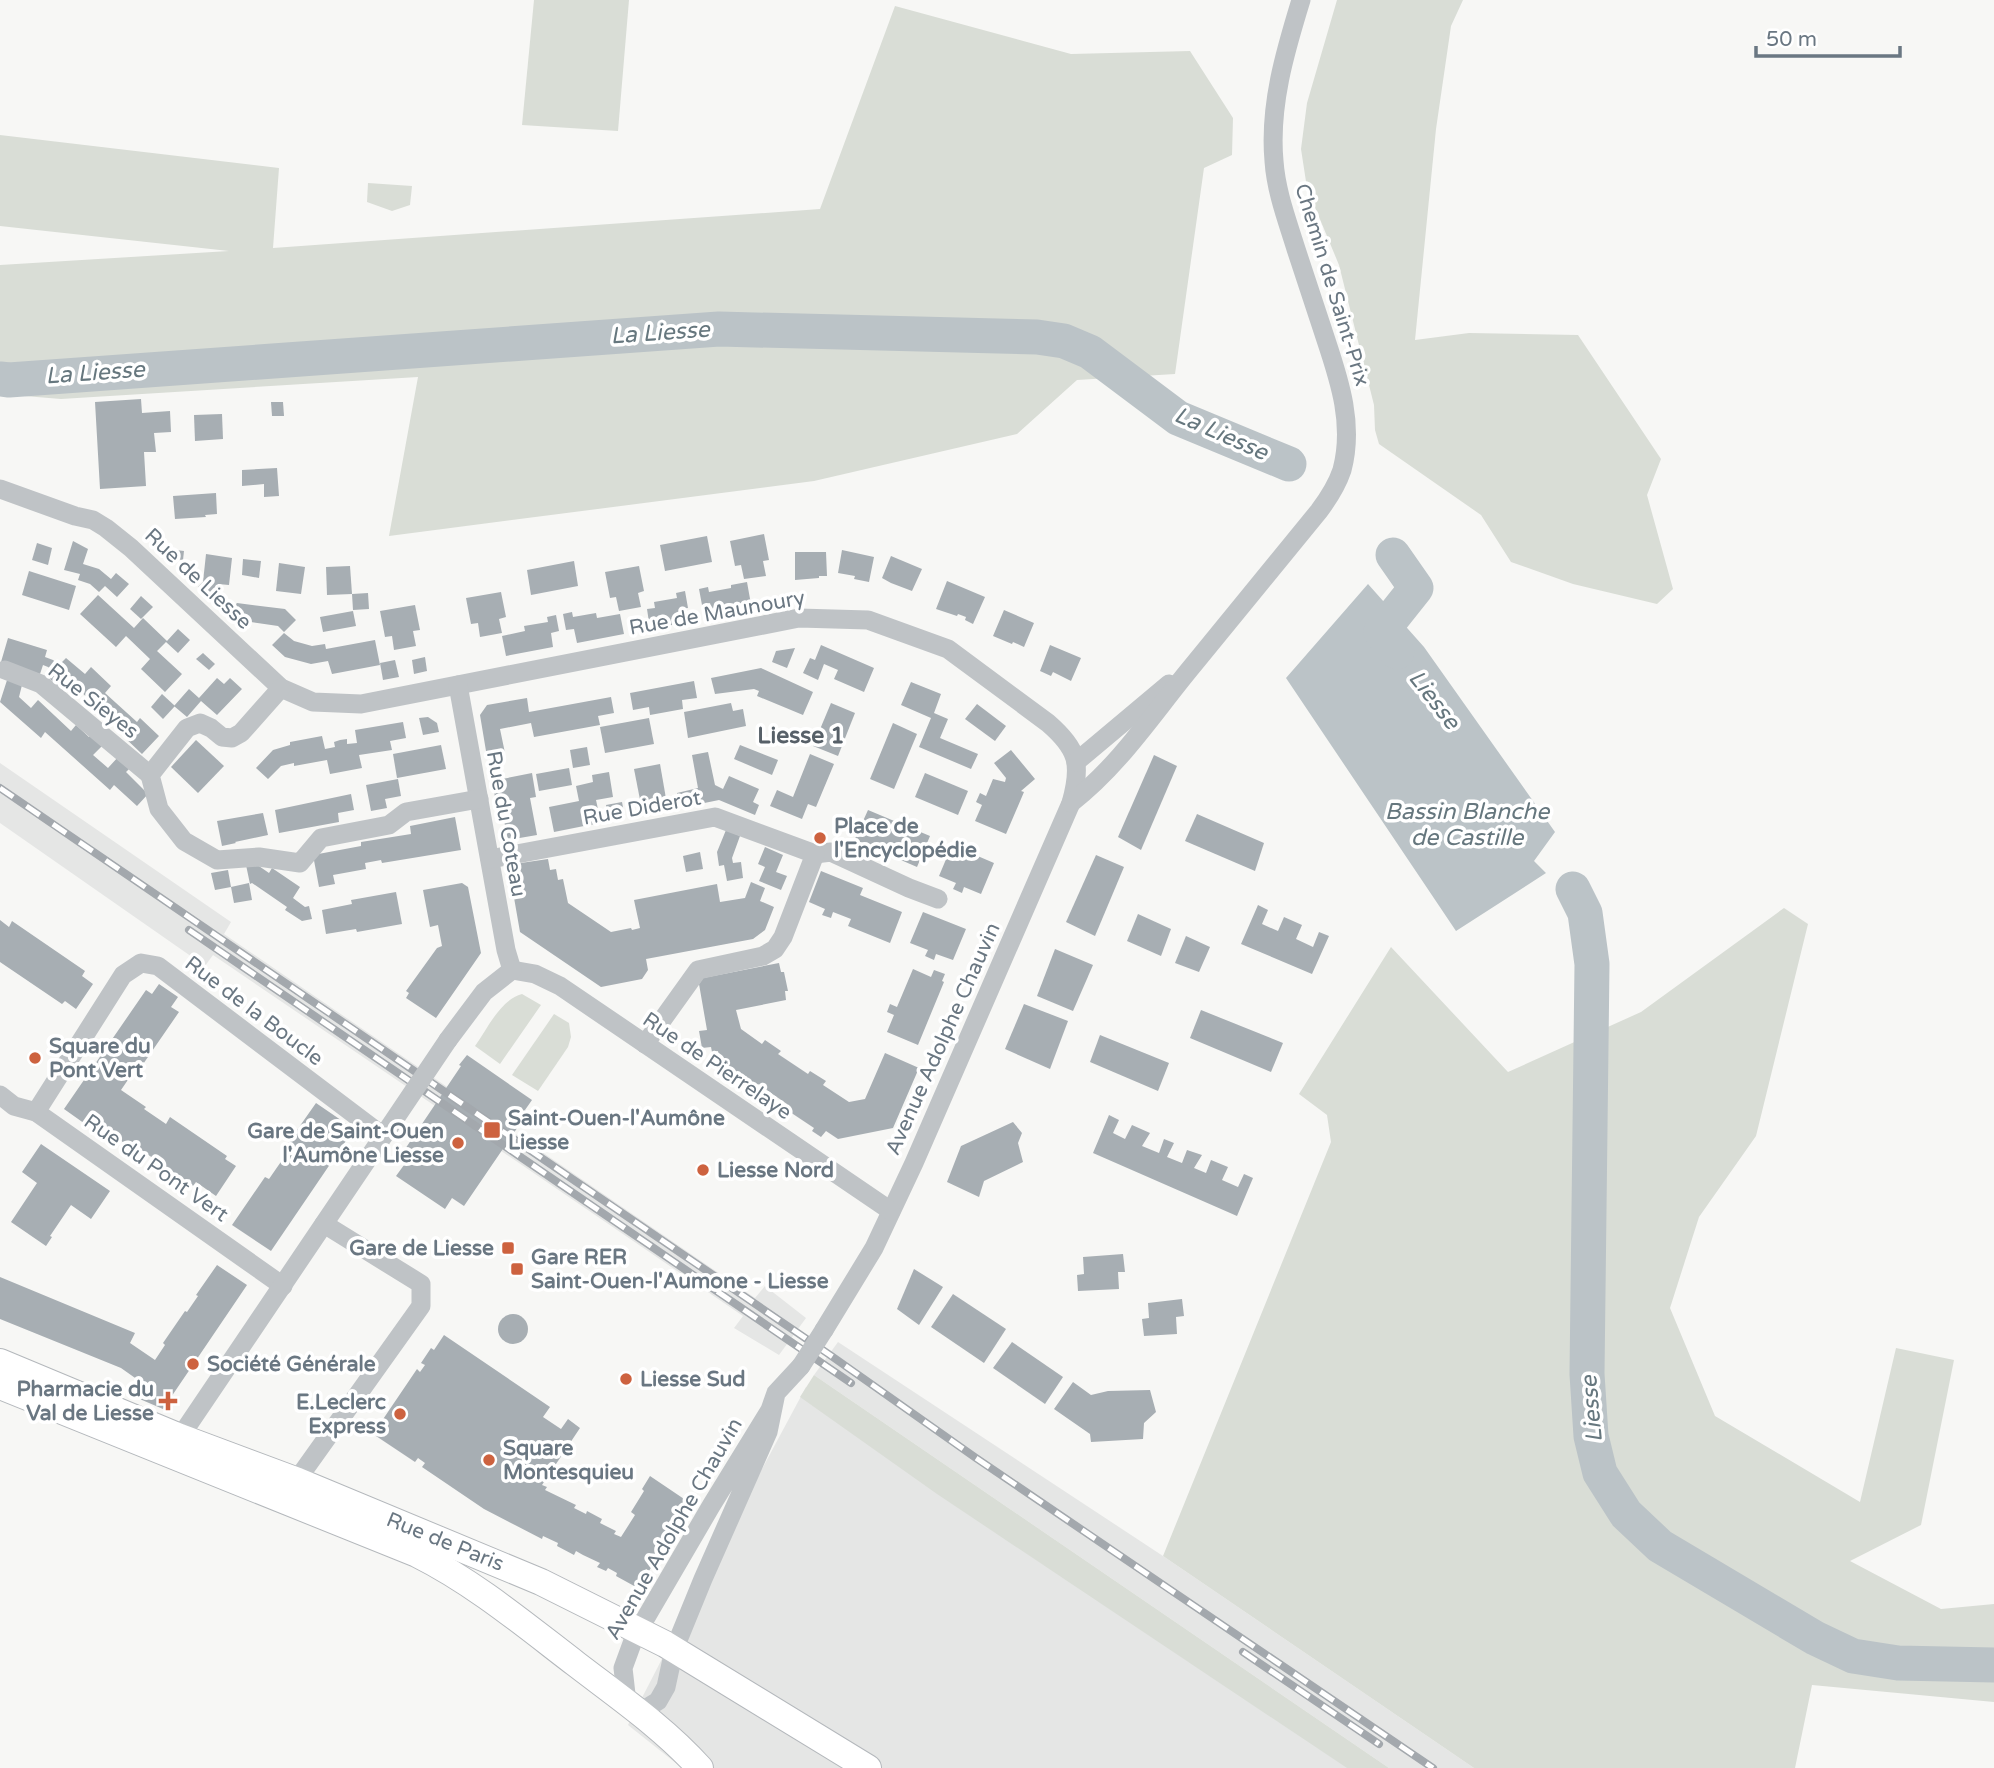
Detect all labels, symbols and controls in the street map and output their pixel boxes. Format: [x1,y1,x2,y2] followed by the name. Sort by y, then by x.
[1756,14,1899,58] scale bar
[1766,27,1817,52] text: 50 m
[1289,181,1375,389] street label: Chemin de Saint-Prix
[610,315,712,350] water label: La Liesse
[45,355,147,390] water label: La Liesse
[1170,401,1274,468] water label: La Liesse
[139,523,257,635] street label: Rue de Liesse
[627,585,807,641] street label: Rue de Maunoury
[43,658,143,744] street label: Rue Sieyes
[1402,665,1467,737] water label: Liesse
[757,722,845,750] district label: Liesse 1
[481,749,531,899] street label: Rue du Coteau
[581,785,703,831] street label: Rue Diderot
[1385,798,1551,852] water label: Bassin Blanche de Castille
[834,814,977,863] place label: Place de l'Encyclopédie
[812,830,828,846] marker: Place de l'Encyclopédie
[880,919,1006,1159] street label: Avenue Adolphe Chauvin
[180,951,328,1071] street label: Rue de la Boucle
[638,1007,796,1125] street label: Rue de Pierrelaye
[49,1034,151,1083] place label: Square du Pont Vert
[27,1050,43,1066] marker: Square du Pont Vert
[508,1106,725,1155] place label: Saint-Ouen-l'Aumône Liesse
[79,1109,233,1227] street label: Rue du Pont Vert
[247,1119,444,1168] place label: Gare de Saint-Ouen l'Aumône Liesse
[482,1120,502,1140] marker: Saint-Ouen-l'Aumône Liesse
[450,1135,466,1151] marker: Gare de Saint-Ouen l'Aumône Liesse
[717,1158,834,1183] place label: Liesse Nord
[695,1162,711,1178] marker: Liesse Nord
[349,1236,494,1261] place label: Gare de Liesse
[500,1240,516,1256] marker: Gare de Liesse
[531,1245,829,1294] place label: Gare RER Saint-Ouen-l'Aumone - Liesse
[509,1261,525,1277] marker: Gare RER Saint-Ouen-l'Aumone - Liesse
[207,1352,376,1377] place label: Société Générale
[185,1356,201,1372] marker: Société Générale
[640,1367,746,1392] place label: Liesse Sud
[618,1371,634,1387] marker: Liesse Sud
[1575,1372,1609,1444] water label: Liesse
[16,1377,154,1426] place label: Pharmacie du Val de Liesse
[296,1390,386,1439] place label: E.Leclerc Express
[160,1393,176,1409] marker: Pharmacie du Val de Liesse
[392,1406,408,1422] marker: E.Leclerc Express
[600,1414,748,1644] street label: Avenue Adolphe Chauvin
[503,1436,634,1485] place label: Square Montesquieu
[481,1452,497,1468] marker: Square Montesquieu
[383,1507,507,1577] street label: Rue de Paris

